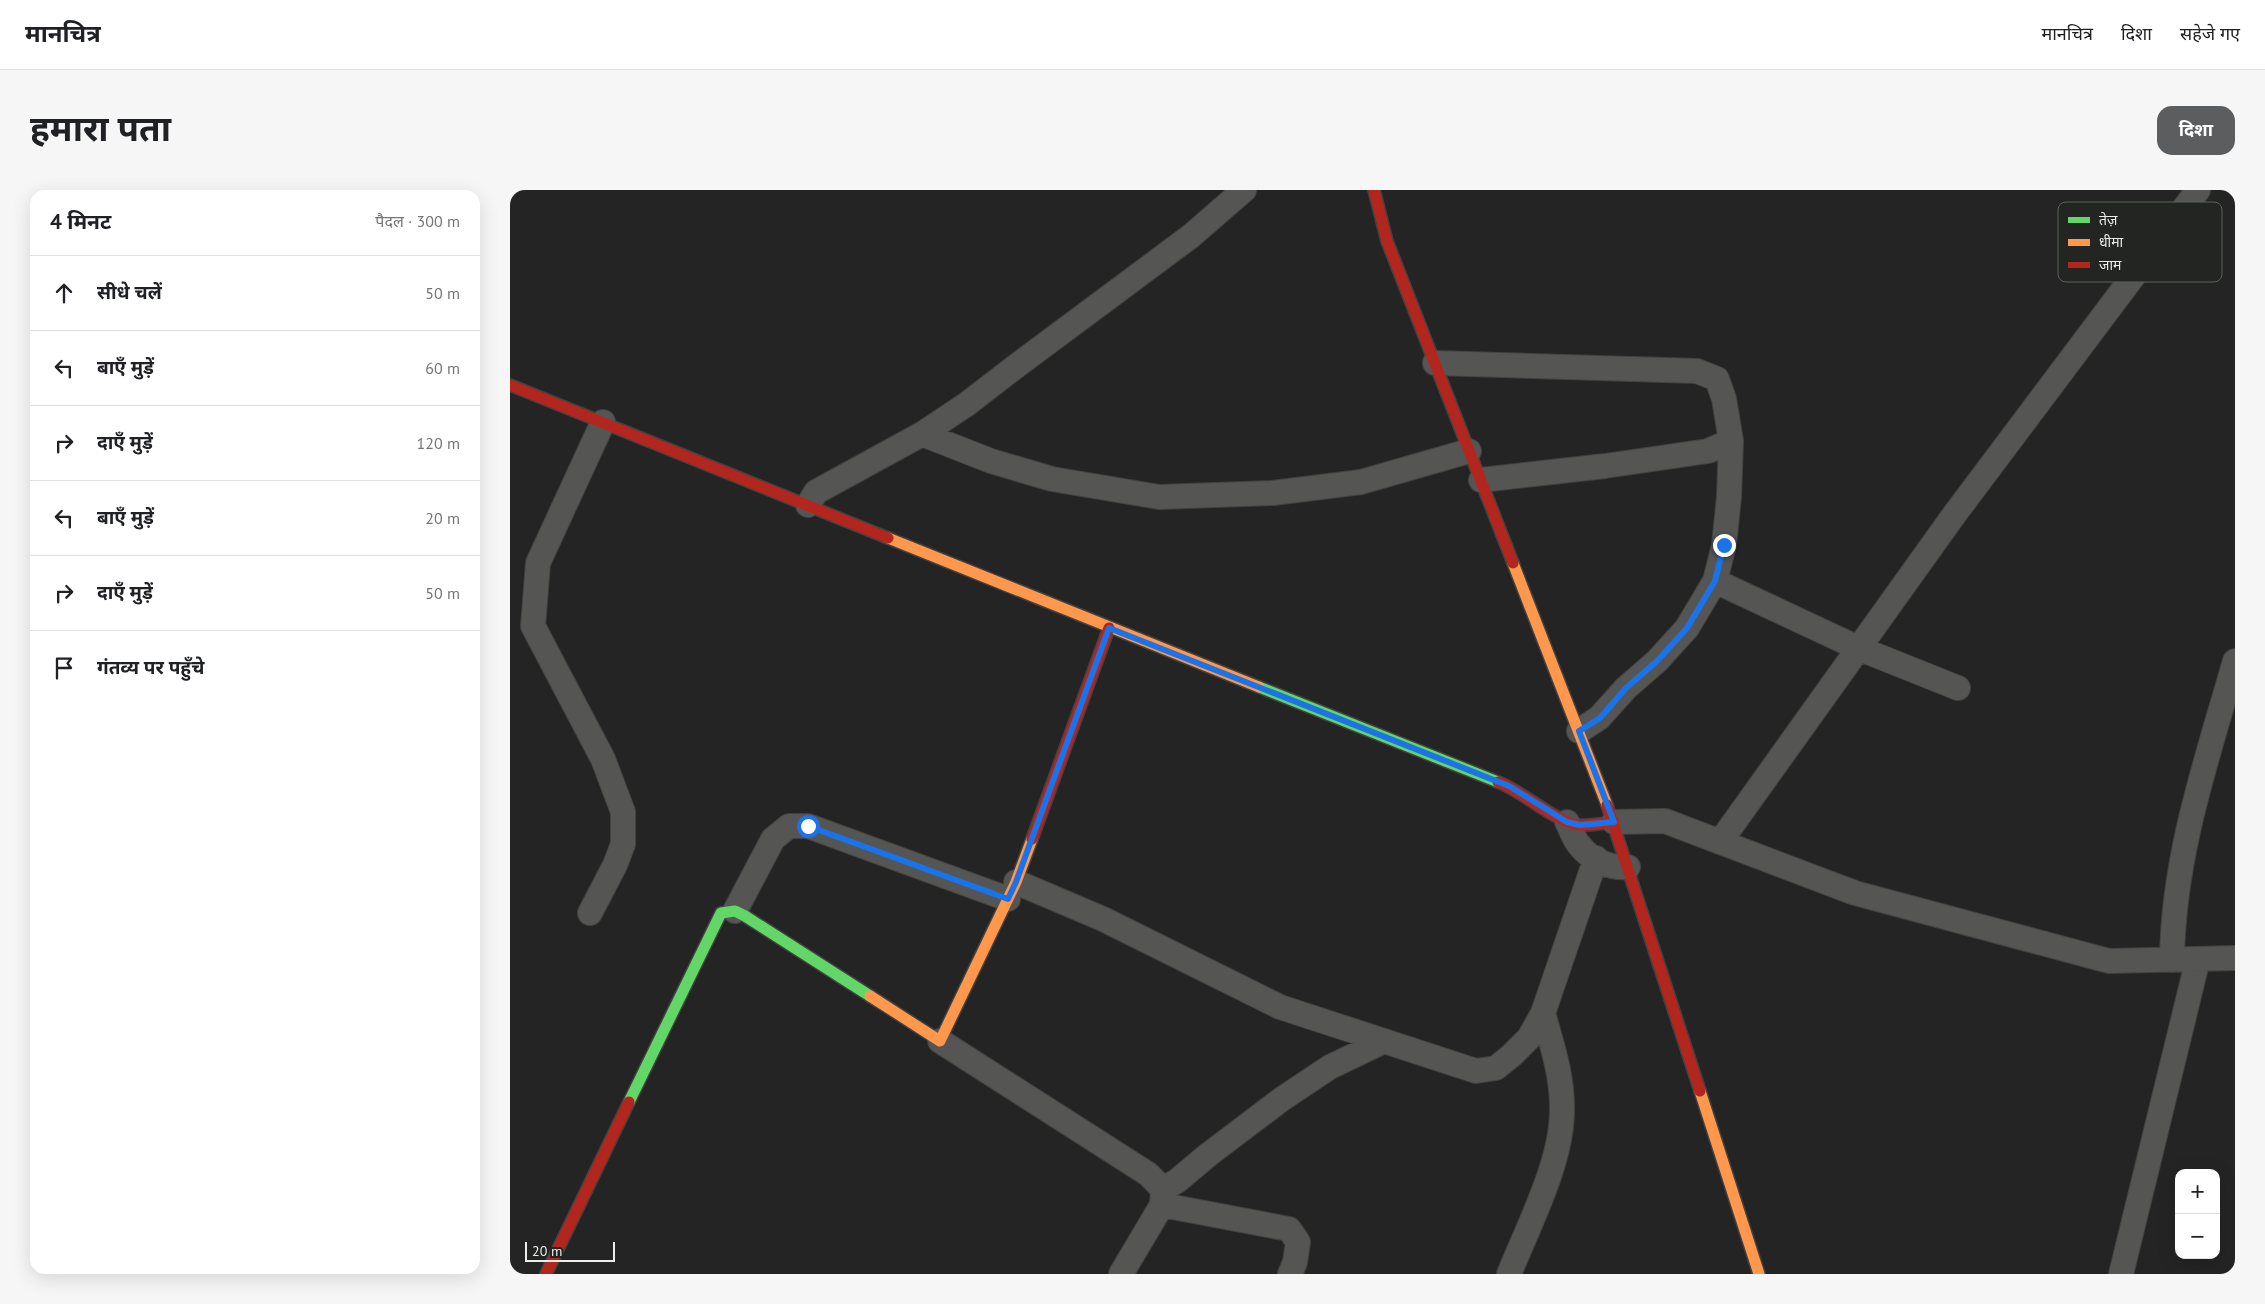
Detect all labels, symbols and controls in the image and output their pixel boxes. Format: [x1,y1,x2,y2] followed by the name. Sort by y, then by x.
[25,18,101,49] text: मानचित्र
[2041,22,2093,45] text: मानचित्र
[2121,22,2152,45] text: दिशा
[2180,22,2240,45] text: सहेजे गए
[30,105,171,151] text: हमारा पता
[2157,106,2235,155] button: दिशा
[2058,202,2222,282] legend
[50,208,111,235] text: 4 मिनट
[375,211,460,231] text: पैदल · 300 m
[2099,211,2118,229] text: तेज़
[2099,233,2124,251] text: धीमा
[2099,256,2122,274] text: जाम
[50,279,78,307] icon: ahead
[97,280,162,304] text: सीधे चलें
[425,283,460,303] text: 50 m
[50,354,78,382] icon: left
[97,355,154,379] text: बाएँ मुड़ें
[425,358,460,378] text: 60 m
[50,429,78,457] icon: right
[97,430,153,454] text: दाएँ मुड़ें
[417,433,460,453] text: 120 m
[50,504,78,532] icon: left
[97,505,154,529] text: बाएँ मुड़ें
[425,508,460,528] text: 20 m
[1713,534,1736,557] route end
[50,579,78,607] icon: right
[97,580,153,604] text: दाएँ मुड़ें
[425,583,460,603] text: 50 m
[50,654,78,682] icon: arrive
[97,655,204,679] text: गंतव्य पर पहुँचे
[797,815,820,838] route start
[2175,1169,2220,1259] map controls
[2175,1169,2220,1214] button: +
[2175,1214,2220,1259] button: −
[525,1239,615,1262] scale bar
[532,1242,562,1260] text: 20 m

